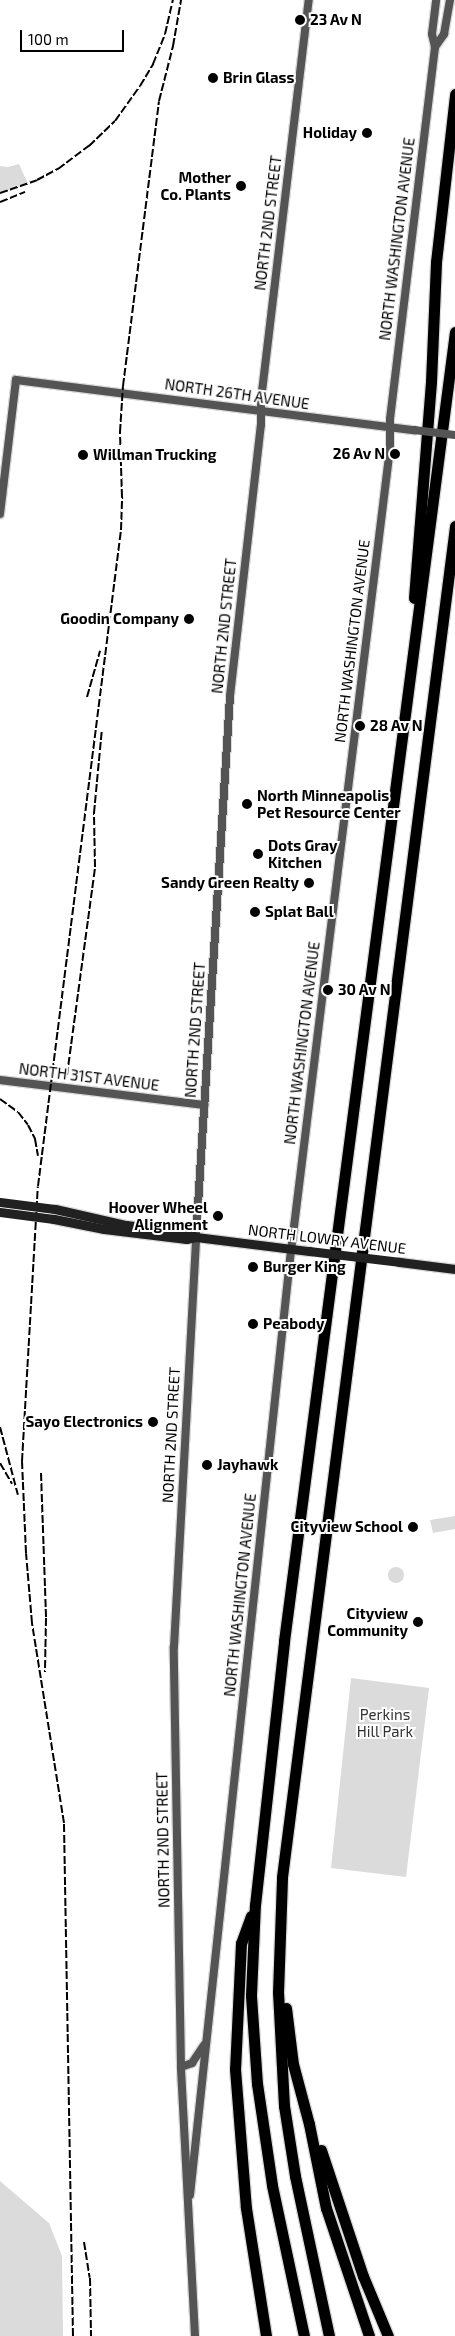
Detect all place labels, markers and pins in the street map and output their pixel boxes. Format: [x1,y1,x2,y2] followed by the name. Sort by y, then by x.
[310,11,362,29] place label: 23 Av N
[294,14,306,26] marker: 23 Av N
[223,69,295,87] place label: Brin Glass
[207,72,219,84] marker: Brin Glass
[303,124,357,142] place label: Holiday
[361,127,373,139] marker: Holiday
[161,168,231,203] place label: Mother Co. Plants
[235,180,247,192] marker: Mother Co. Plants
[332,445,385,463] place label: 26 Av N
[93,446,217,464] place label: Willman Trucking
[389,448,401,460] marker: 26 Av N
[77,449,89,461] marker: Willman Trucking
[60,610,179,628] place label: Goodin Company
[183,613,195,625] marker: Goodin Company
[370,717,423,735] place label: 28 Av N
[354,720,366,732] marker: 28 Av N
[257,786,401,821] place label: North Minneapolis Pet Resource Center
[241,798,253,810] marker: North Minneapolis Pet Resource Center
[268,836,337,871] place label: Dots Gray Kitchen
[252,848,264,860] marker: Dots Gray Kitchen
[161,874,299,892] place label: Sandy Green Realty
[303,877,315,889] marker: Sandy Green Realty
[265,903,334,921] place label: Splat Ball
[249,906,261,918] marker: Splat Ball
[338,981,391,999] place label: 30 Av N
[322,984,334,996] marker: 30 Av N
[108,1198,208,1233] place label: Hoover Wheel Alignment
[212,1210,224,1222] marker: Hoover Wheel Alignment
[263,1258,346,1276] place label: Burger King
[247,1261,259,1273] marker: Burger King
[263,1315,324,1333] place label: Peabody
[247,1318,259,1330] marker: Peabody
[26,1413,143,1431] place label: Sayo Electronics
[147,1416,159,1428] marker: Sayo Electronics
[217,1456,278,1474] place label: Jayhawk
[201,1459,213,1471] marker: Jayhawk
[290,1518,403,1536] place label: Cityview School
[407,1521,419,1533] marker: Cityview School
[327,1604,408,1639] place label: Cityview Community
[412,1616,424,1628] marker: Cityview Community

